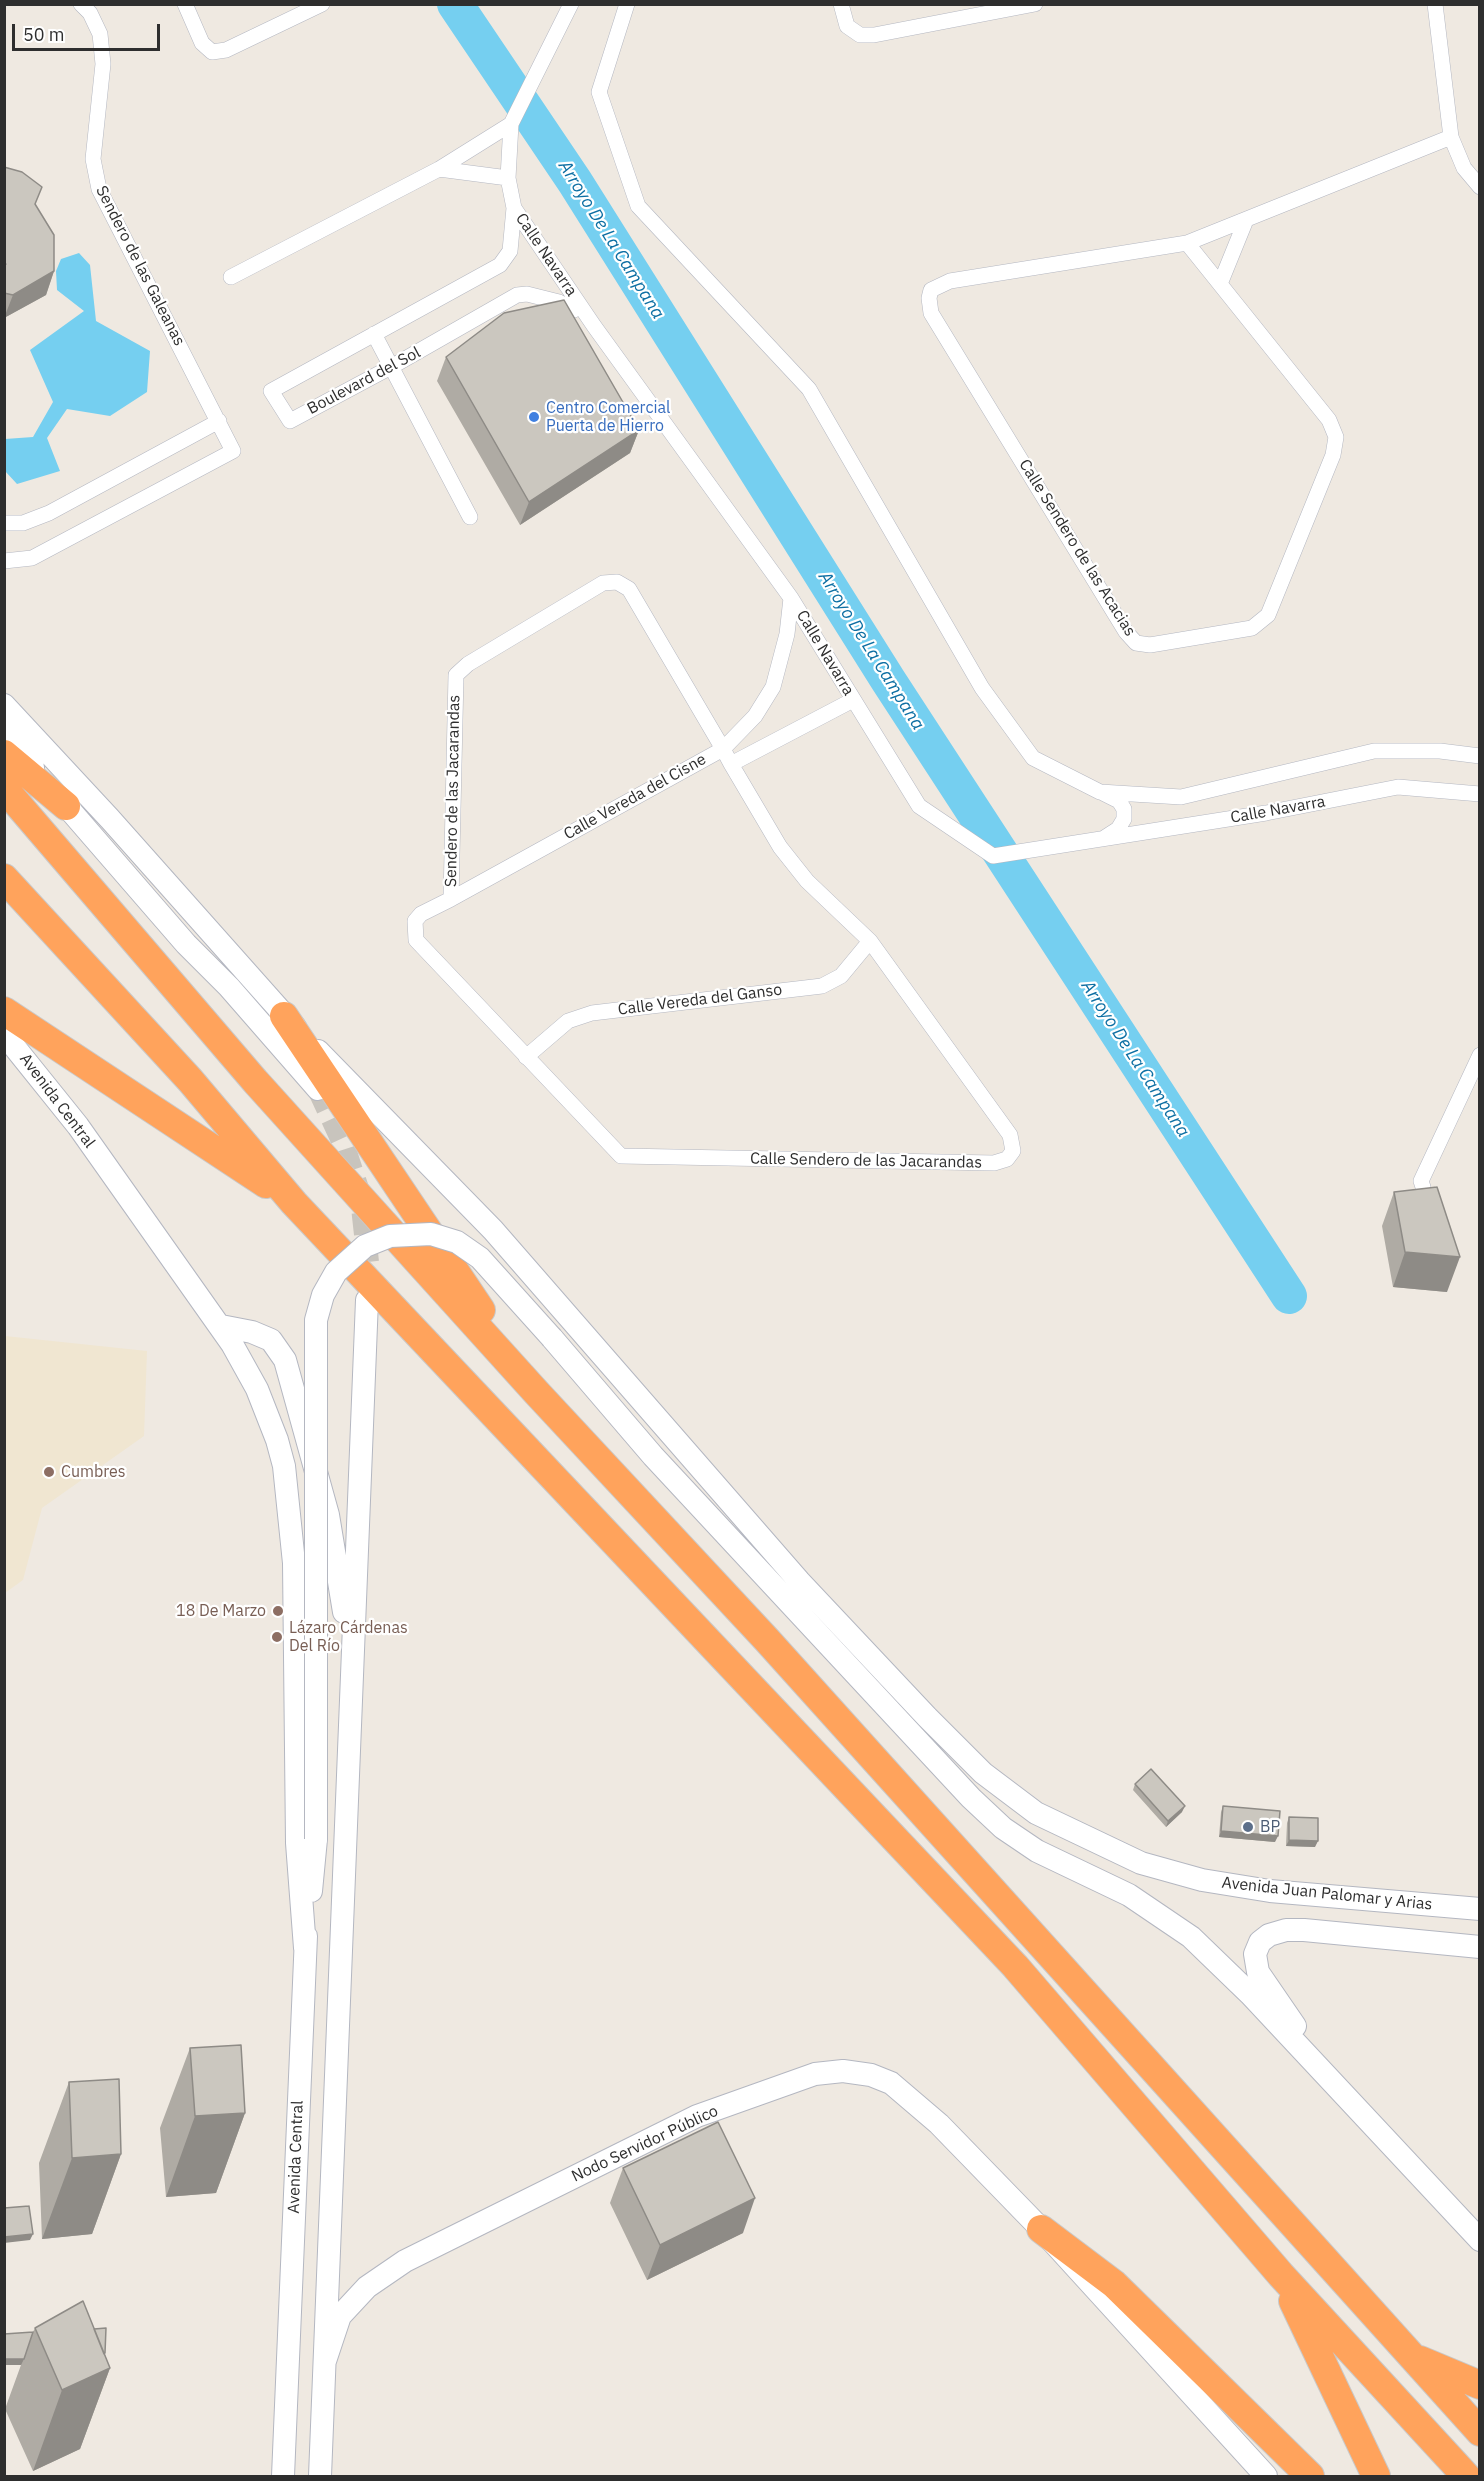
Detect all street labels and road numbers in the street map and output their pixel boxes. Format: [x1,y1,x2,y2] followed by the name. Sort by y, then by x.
[91,183,189,349] street label: Sendero de las Galeanas
[511,210,581,300] street label: Calle Navarra
[304,343,424,419] street label: Boulevard del Sol
[1015,456,1139,640] street label: Calle Sendero de las Acacias
[792,607,858,699] street label: Calle Navarra
[442,695,464,887] street label: Sendero de las Jacarandas
[561,750,709,844] street label: Calle Vereda del Cisne
[1229,792,1327,828] street label: Calle Navarra
[617,980,783,1020] street label: Calle Vereda del Ganso
[15,1050,99,1152] street label: Avenida Central
[750,1149,982,1173] street label: Calle Sendero de las Jacarandas
[1221,1873,1433,1915] street label: Avenida Juan Palomar y Arias
[284,2100,308,2214] street label: Avenida Central
[569,2102,721,2186] street label: Nodo Servidor Público

